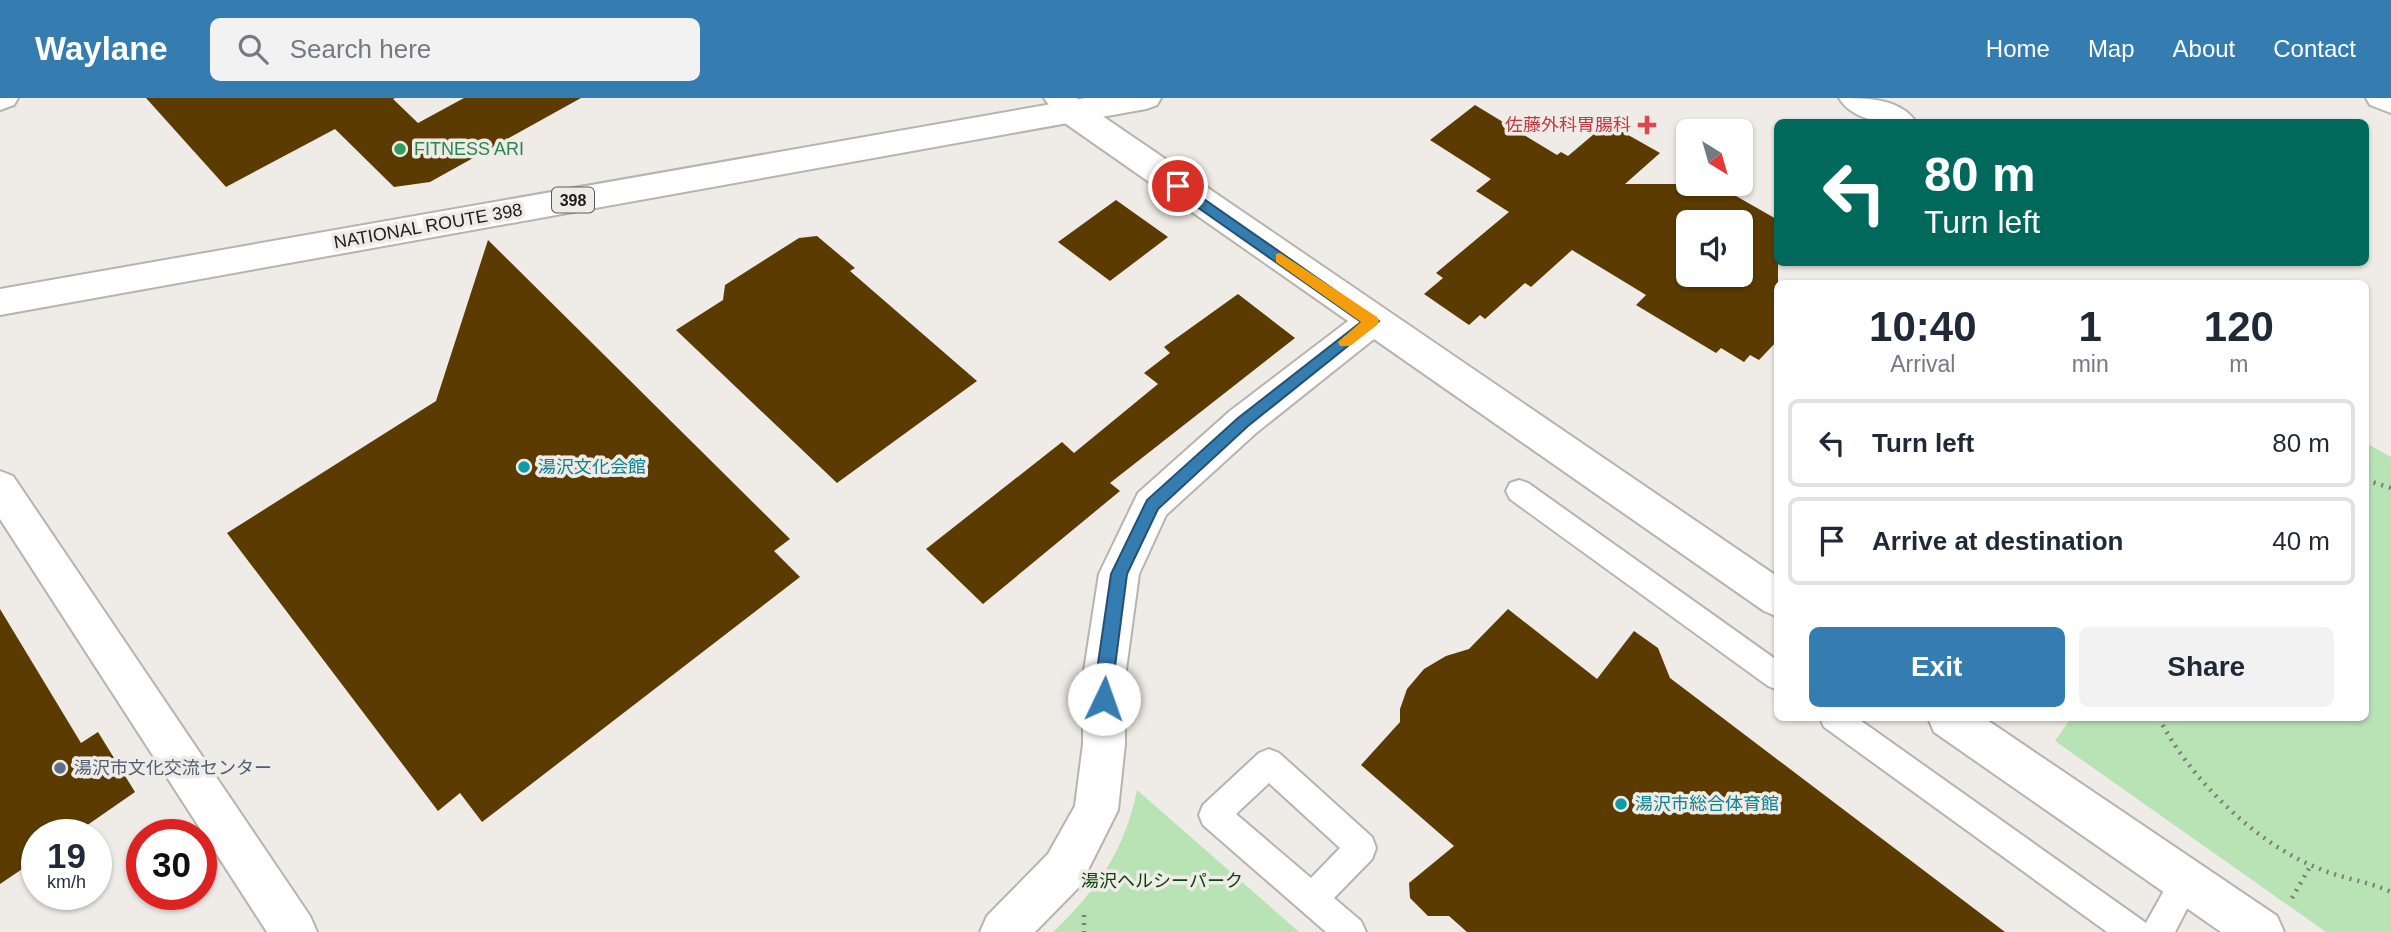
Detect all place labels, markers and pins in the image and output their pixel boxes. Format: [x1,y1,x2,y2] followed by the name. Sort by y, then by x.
[1505,115,1631,135] place label: 佐藤外科胃腸科
[1637,115,1657,135] marker: 佐藤外科胃腸科
[414,139,524,159] place label: FITNESS ARI
[392,141,408,157] marker: FITNESS ARI
[1148,156,1208,216] pin
[538,457,646,477] place label: 湯沢文化会館
[516,459,532,475] marker: 湯沢文化会館
[74,758,272,778] place label: 湯沢市文化交流センター
[52,760,68,776] marker: 湯沢市文化交流センター
[1635,794,1779,814] place label: 湯沢市総合体育館
[1613,796,1629,812] marker: 湯沢市総合体育館

